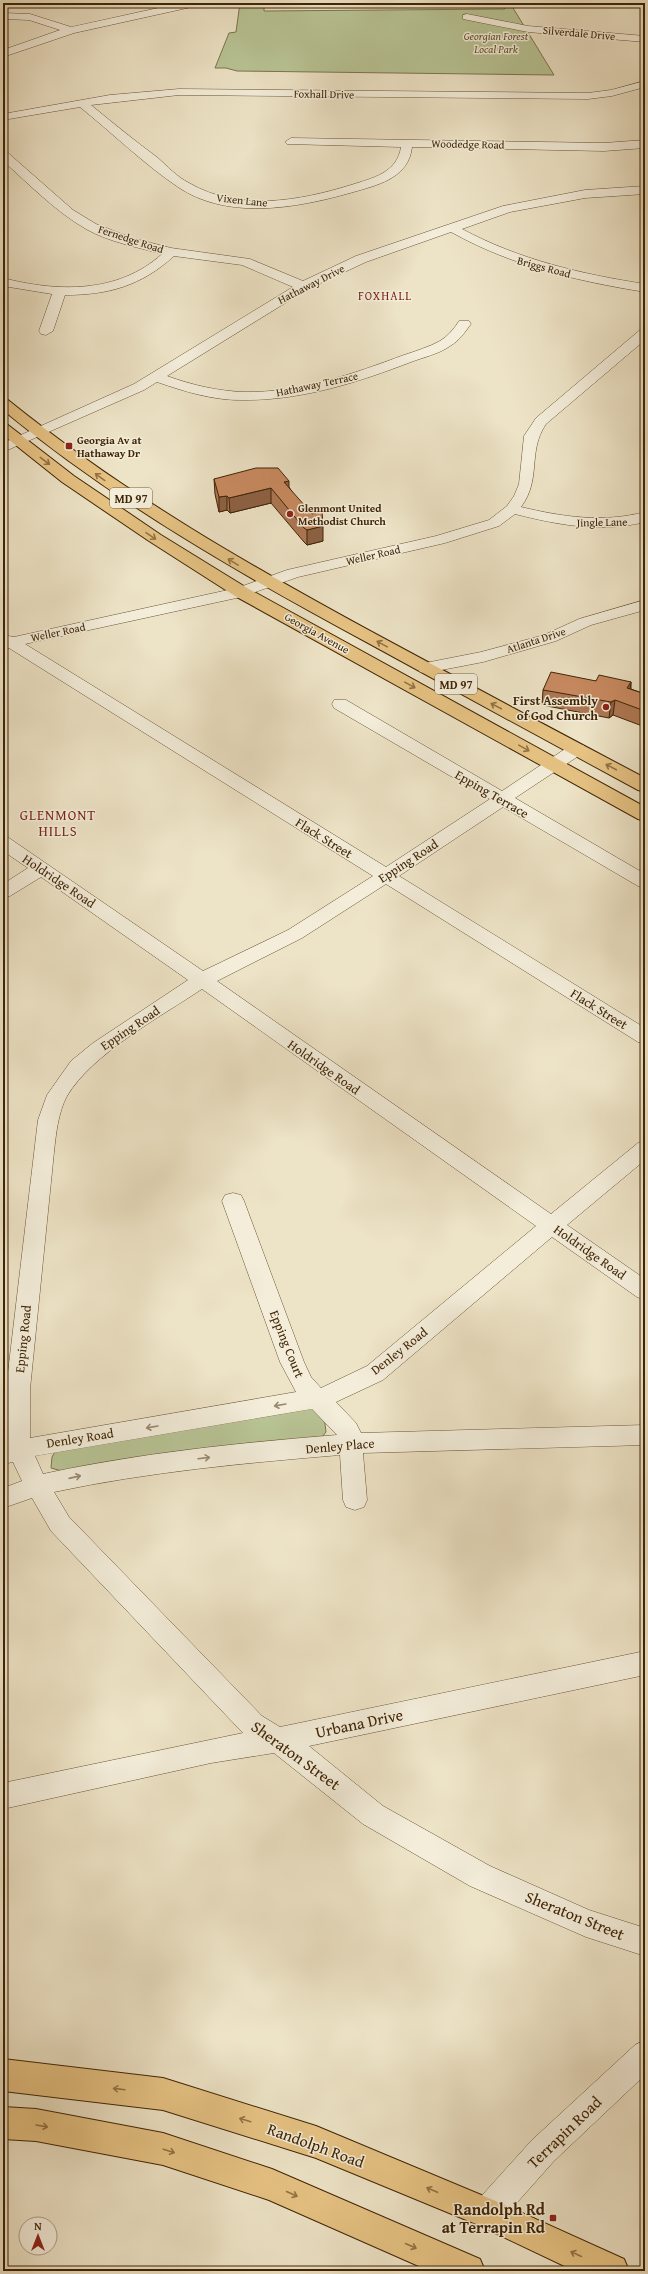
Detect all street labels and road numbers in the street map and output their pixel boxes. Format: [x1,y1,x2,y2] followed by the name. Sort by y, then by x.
[542,22,616,44] street label: Silverdale Drive
[294,85,354,103] street label: Foxhall Drive
[431,135,505,153] street label: Woodedge Road
[216,189,268,211] street label: Vixen Lane
[96,221,166,257] street label: Fernedge Road
[516,252,573,282] street label: Briggs Road
[275,260,347,308] street label: Hathaway Drive
[275,368,359,400] street label: Hathaway Terrace
[110,488,152,508] road number: MD 97
[574,514,628,530] street label: Jingle Lane
[344,541,402,569] street label: Weller Road
[282,609,352,657] street label: Georgia Avenue
[29,618,87,646] street label: Weller Road
[504,623,568,657] street label: Atlanta Drive
[435,674,477,694] road number: MD 97
[452,765,532,823] street label: Epping Terrace
[292,813,357,863] street label: Flack Street
[374,834,442,888] street label: Epping Road
[19,850,99,913] street label: Holdridge Road
[567,984,632,1034] street label: Flack Street
[96,1001,164,1055] street label: Epping Road
[284,1035,364,1099] street label: Holdridge Road
[550,1220,630,1284] street label: Holdridge Road
[10,1304,36,1374] street label: Epping Road
[265,1307,309,1381] street label: Epping Court
[367,1323,432,1379] street label: Denley Road
[45,1423,115,1453] street label: Denley Road
[305,1434,375,1458] street label: Denley Place
[313,1702,405,1744] street label: Urbana Drive
[246,1714,346,1796] street label: Sheraton Street
[522,1884,629,1946] street label: Sheraton Street
[521,2090,607,2174] street label: Terrapin Road
[264,2116,368,2174] street label: Randolph Road

